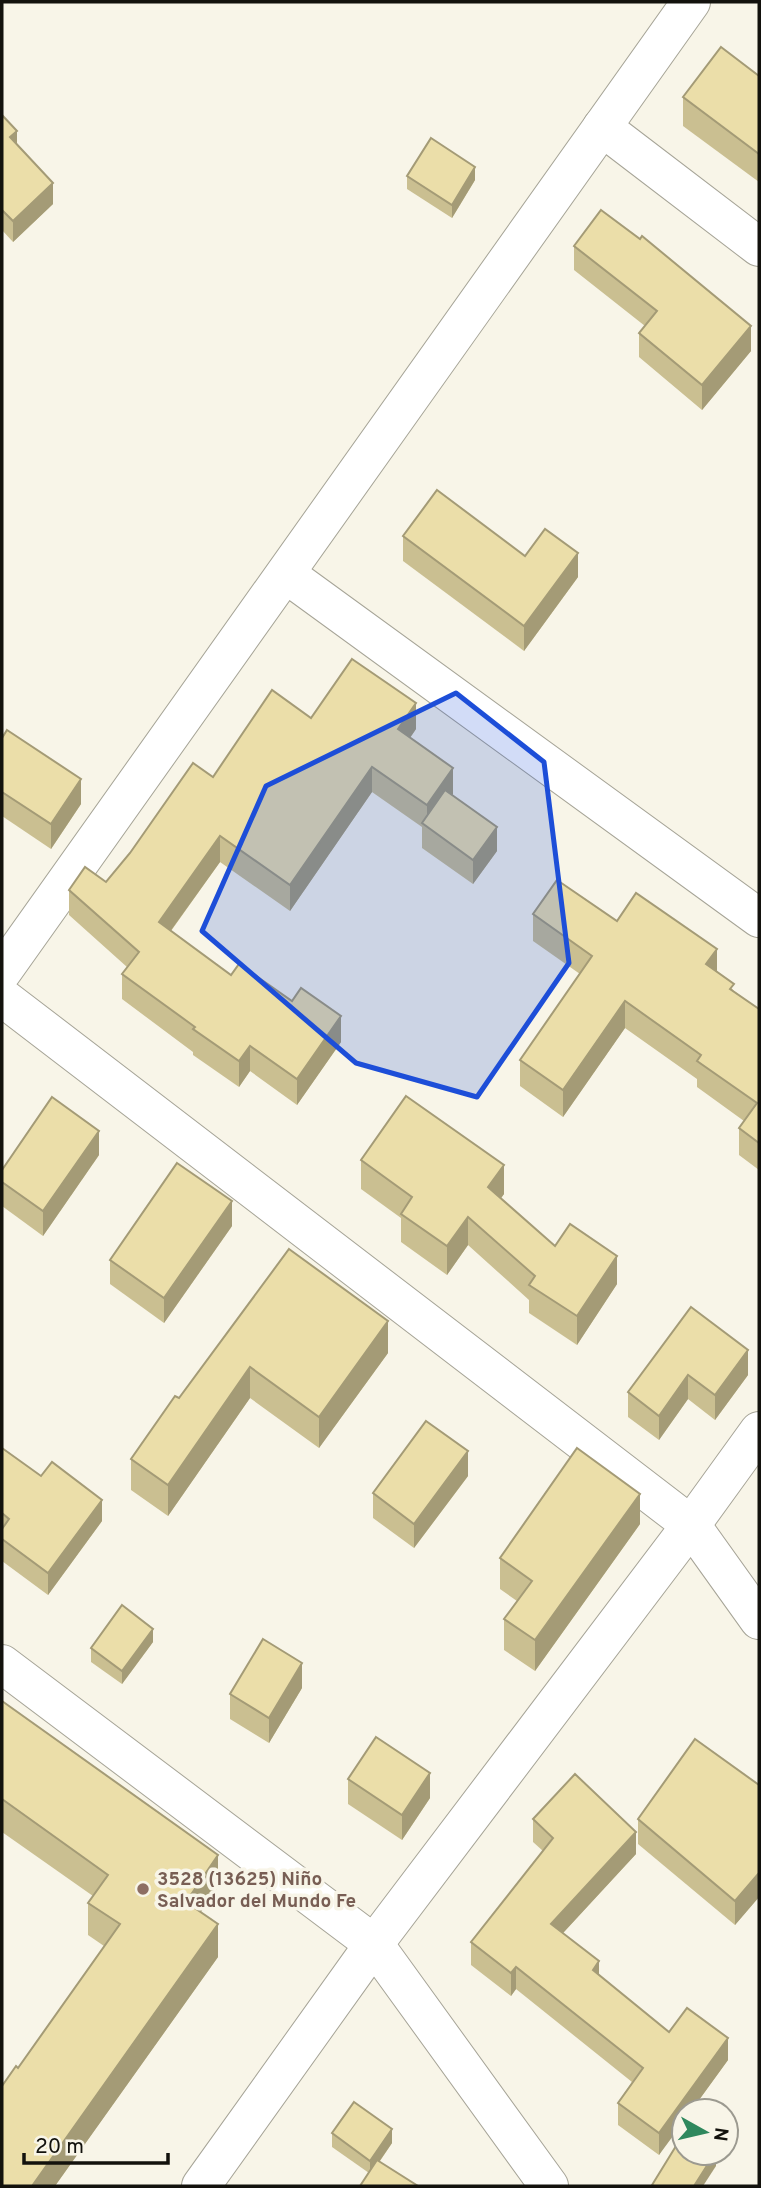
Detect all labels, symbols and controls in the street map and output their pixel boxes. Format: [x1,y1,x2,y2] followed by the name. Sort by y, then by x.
[157,1868,356,1914] place label: 3528 (13625) Niño Salvador del Mundo Fe
[135,1881,151,1897] marker: 3528 (13625) Niño Salvador del Mundo Fe
[670,2097,740,2167] north arrow
[24,2122,168,2166] scale bar
[707,2126,733,2143] text: N
[35,2134,84,2161] text: 20 m

